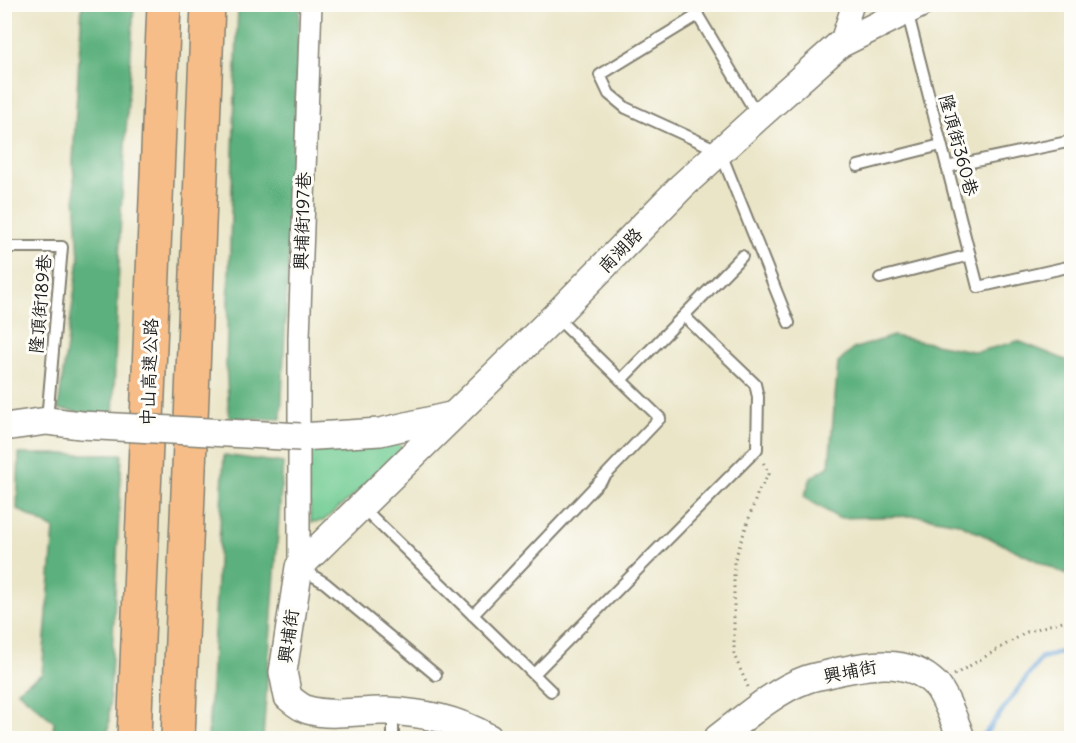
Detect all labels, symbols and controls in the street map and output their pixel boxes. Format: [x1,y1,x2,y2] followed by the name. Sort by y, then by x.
[934,92,984,198] street label: 隆頂街360巷
[289,171,315,271] street label: 興埔街197巷
[593,223,647,277] street label: 南湖路
[24,253,56,355] street label: 隆頂街189巷
[136,318,162,426] street label: 中山高速公路
[273,608,303,664] street label: 興埔街
[821,655,879,687] street label: 興埔街

